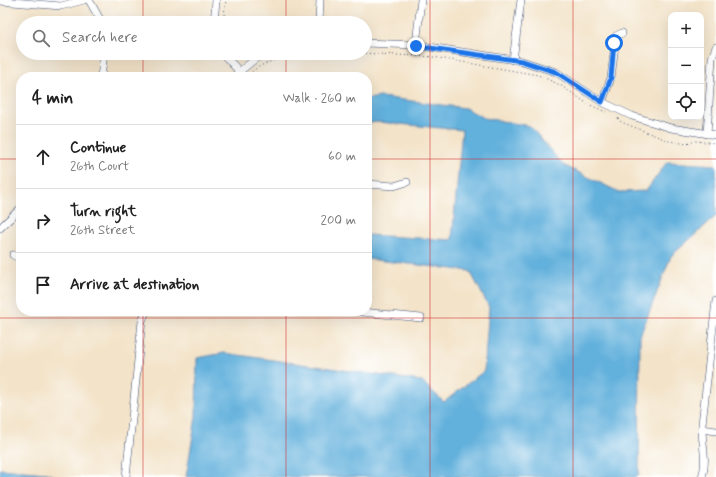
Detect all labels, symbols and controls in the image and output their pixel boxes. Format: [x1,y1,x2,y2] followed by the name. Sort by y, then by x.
[668,12,704,120] map controls
[668,12,704,48] button: +
[16,16,372,60] search box
[30,27,52,49] icon: search
[62,28,138,48] text: Search here
[605,34,623,52] route start
[407,37,425,55] route end
[668,48,704,84] button: −
[668,84,704,120] button: locate
[32,87,73,109] text: 4 min
[283,90,356,107] text: Walk · 260 m
[70,138,126,158] text: Continue
[32,146,54,168] icon: ahead
[328,148,356,165] text: 60 m
[70,158,129,175] text: 26th Court
[70,202,137,222] text: Turn right
[32,210,54,232] icon: right
[321,212,356,229] text: 200 m
[70,222,135,239] text: 26th Street
[32,274,54,296] icon: arrive
[70,275,199,295] text: Arrive at destination

